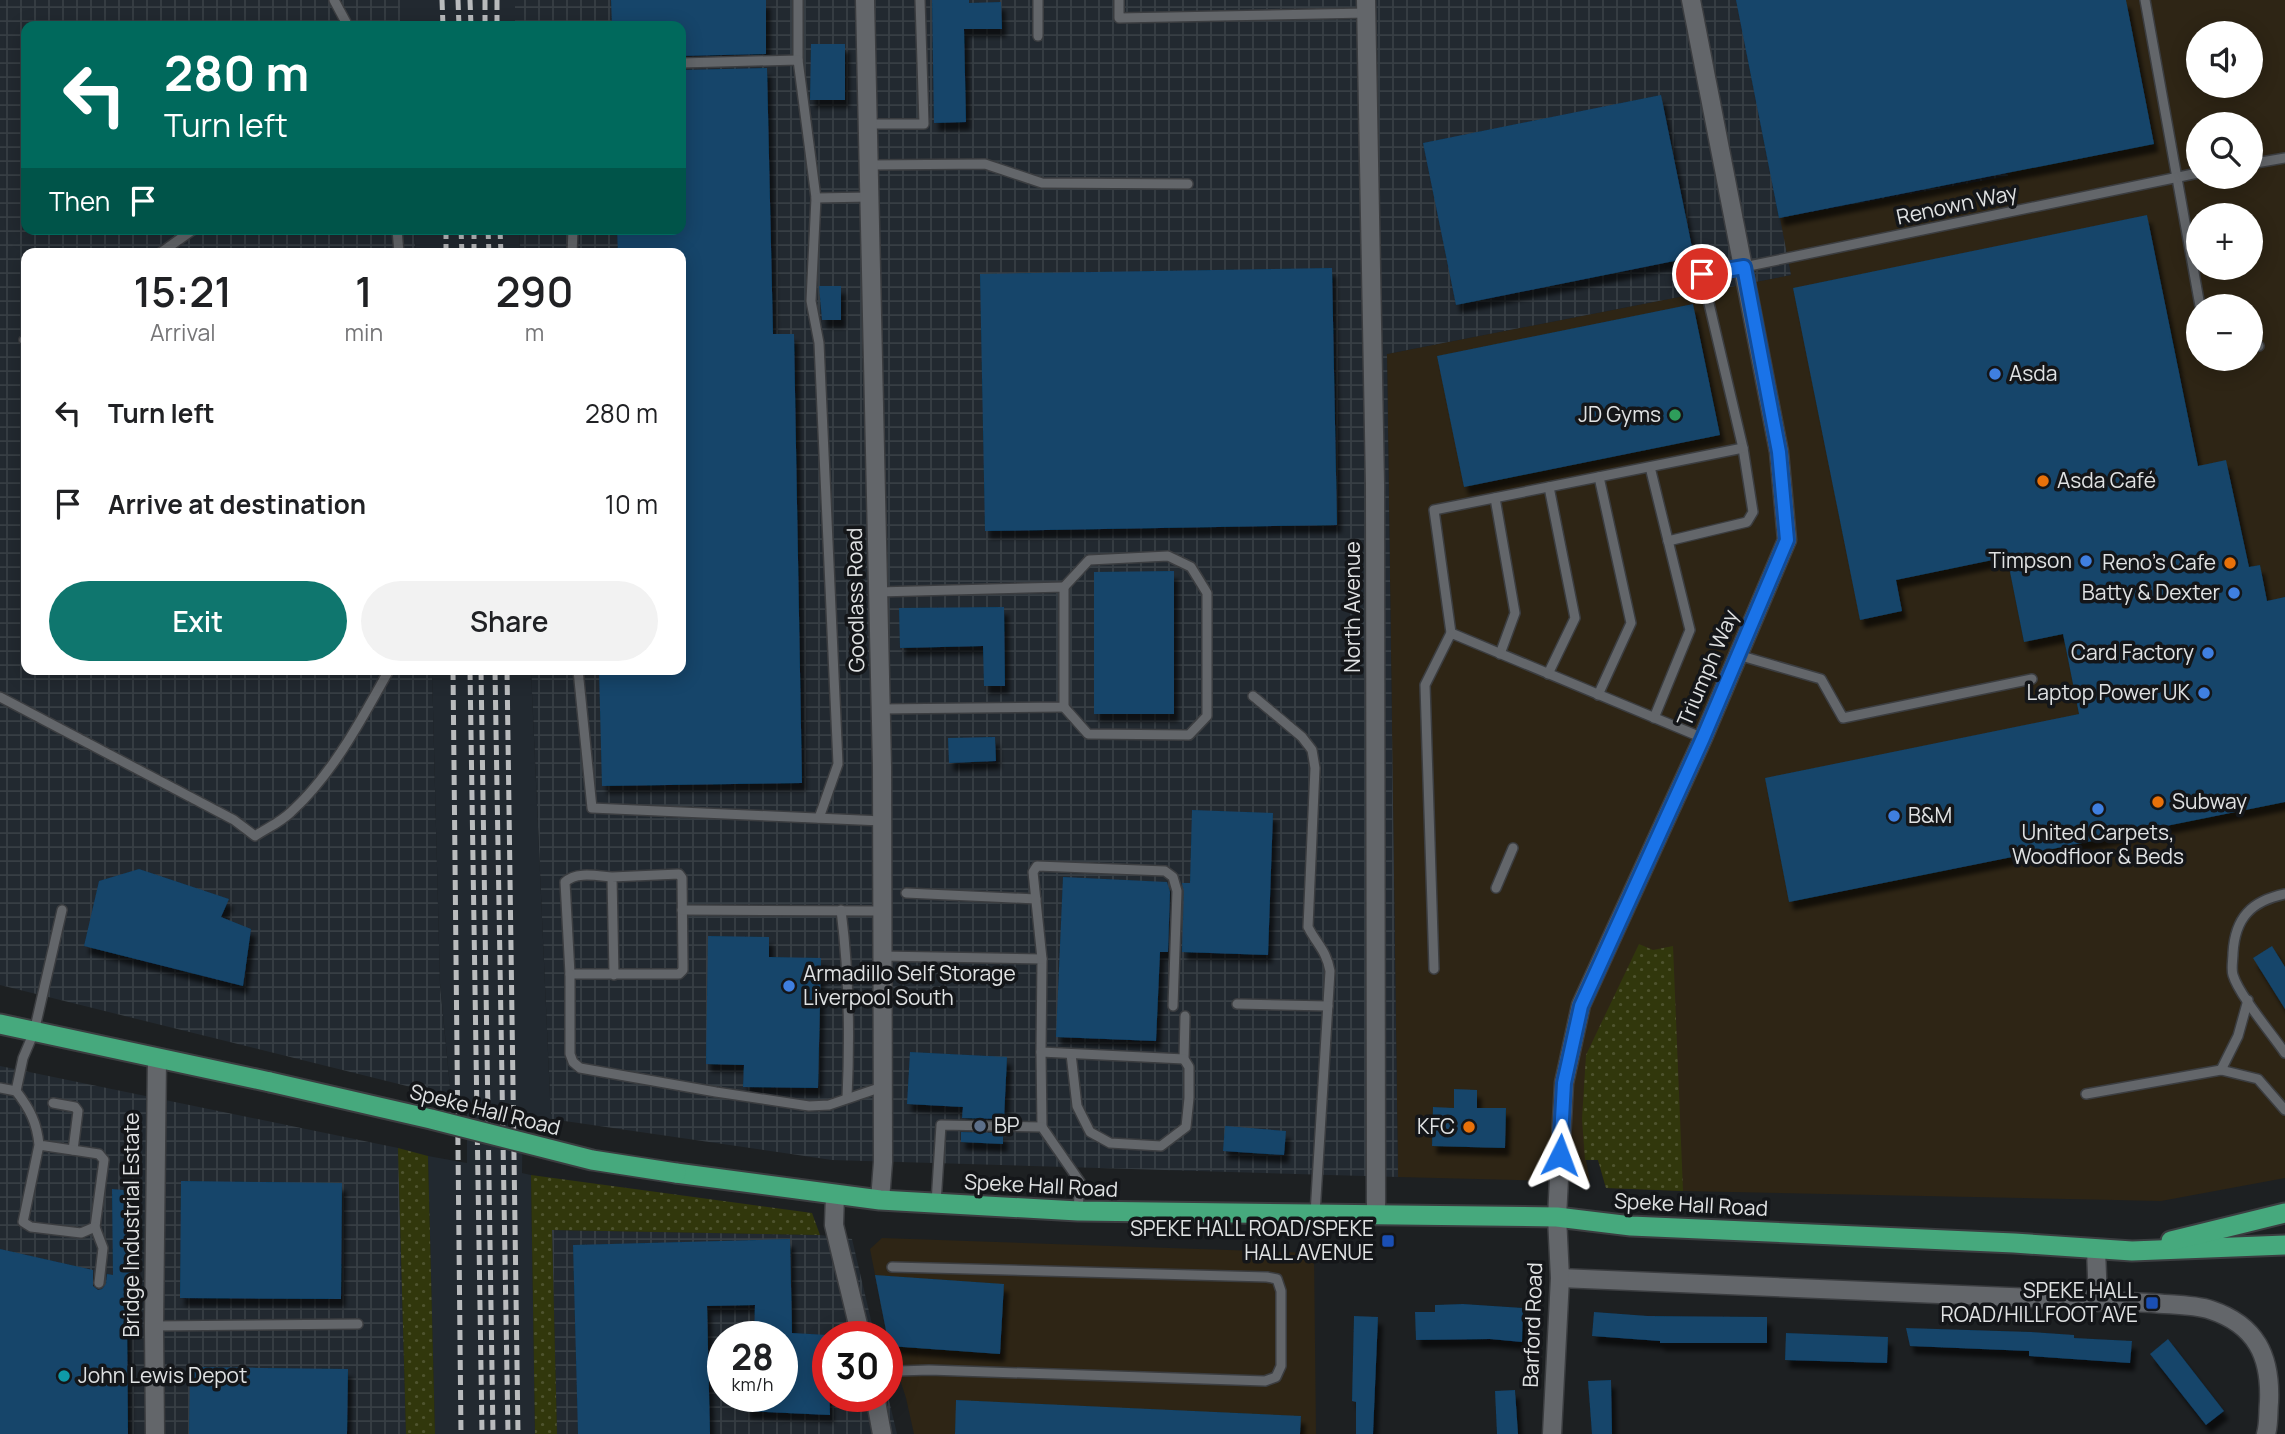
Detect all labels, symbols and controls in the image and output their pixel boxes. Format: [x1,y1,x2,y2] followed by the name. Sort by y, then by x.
[2186,21,2263,371] map controls
[2186,21,2263,98] button: sound
[164,39,309,106] text: 280 m
[49,49,140,140] icon: left
[164,103,288,147] text: Turn left
[2186,112,2263,189] button: search
[1894,178,2020,231] street label: Renown Way
[124,182,162,220] icon: arrive
[49,183,110,219] text: Then
[2186,203,2263,280] button: +
[1672,244,1732,304] pin
[1683,255,1721,293] icon: arrive
[134,262,232,320] text: 15:21
[355,262,373,320] text: 1
[496,262,573,320] text: 290
[2186,294,2263,371] button: −
[150,316,216,348] text: Arrival
[345,316,383,348] text: min
[525,316,544,348] text: m
[2009,359,2057,387] place label: Asda
[1987,366,2003,382] marker: Asda
[49,394,87,432] icon: left
[108,395,215,431] text: Turn left
[585,395,658,431] text: 280 m
[1578,400,1661,428] place label: JD Gyms
[1667,407,1683,423] marker: JD Gyms
[2057,466,2156,494] place label: Asda Café
[2035,473,2051,489] marker: Asda Café
[49,485,87,523] icon: arrive
[108,486,366,522] text: Arrive at destination
[605,486,658,522] text: 10 m
[840,527,870,673] street label: Goodlass Road
[1338,541,1366,673] street label: North Avenue
[1989,546,2072,574] place label: Timpson
[2102,548,2216,576] place label: Reno's Cafe
[2078,553,2094,569] marker: Timpson
[2222,555,2238,571] marker: Reno's Cafe
[2082,578,2220,606] place label: Batty & Dexter
[49,581,347,661] button: Exit
[361,581,658,661] button: Share
[2226,585,2242,601] marker: Batty & Dexter
[1670,605,1744,730] street label: Triumph Way
[2071,638,2194,666] place label: Card Factory
[2200,645,2216,661] marker: Card Factory
[2027,678,2191,706] place label: Laptop Power UK
[2196,685,2212,701] marker: Laptop Power UK
[2172,787,2247,815] place label: Subway
[2150,794,2166,810] marker: Subway
[1908,801,1952,829] place label: B&M
[2090,801,2106,817] marker: United Carpets, Woodfloor & Beds
[1886,808,1902,824] marker: B&M
[2012,818,2184,870] place label: United Carpets, Woodfloor & Beds
[803,959,1016,1011] place label: Armadillo Self Storage Liverpool South
[781,978,797,994] marker: Armadillo Self Storage Liverpool South
[407,1077,563,1141] street label: Speke Hall Road
[994,1111,1020,1139] place label: BP
[1417,1112,1455,1140] place label: KFC
[117,1113,145,1337] street label: Bridge Industrial Estate
[972,1118,988,1134] marker: BP
[1523,1118,1597,1192] position arrow
[1461,1119,1477,1135] marker: KFC
[963,1167,1119,1203] street label: Speke Hall Road
[1613,1186,1769,1222] street label: Speke Hall Road
[1130,1214,1374,1266] place label: SPEKE HALL ROAD/SPEKE HALL AVENUE
[1380,1233,1396,1249] marker: SPEKE HALL ROAD/SPEKE HALL AVENUE
[1516,1262,1548,1388] street label: Barford Road
[1941,1276,2138,1328] place label: SPEKE HALL ROAD/HILLFOOT AVE
[2144,1295,2160,1311] marker: SPEKE HALL ROAD/HILLFOOT AVE
[812,1321,903,1412] speed limit sign: 30
[731,1333,774,1381] text: 28
[78,1361,247,1389] place label: John Lewis Depot
[56,1368,72,1384] marker: John Lewis Depot
[732,1372,773,1396] text: km/h

